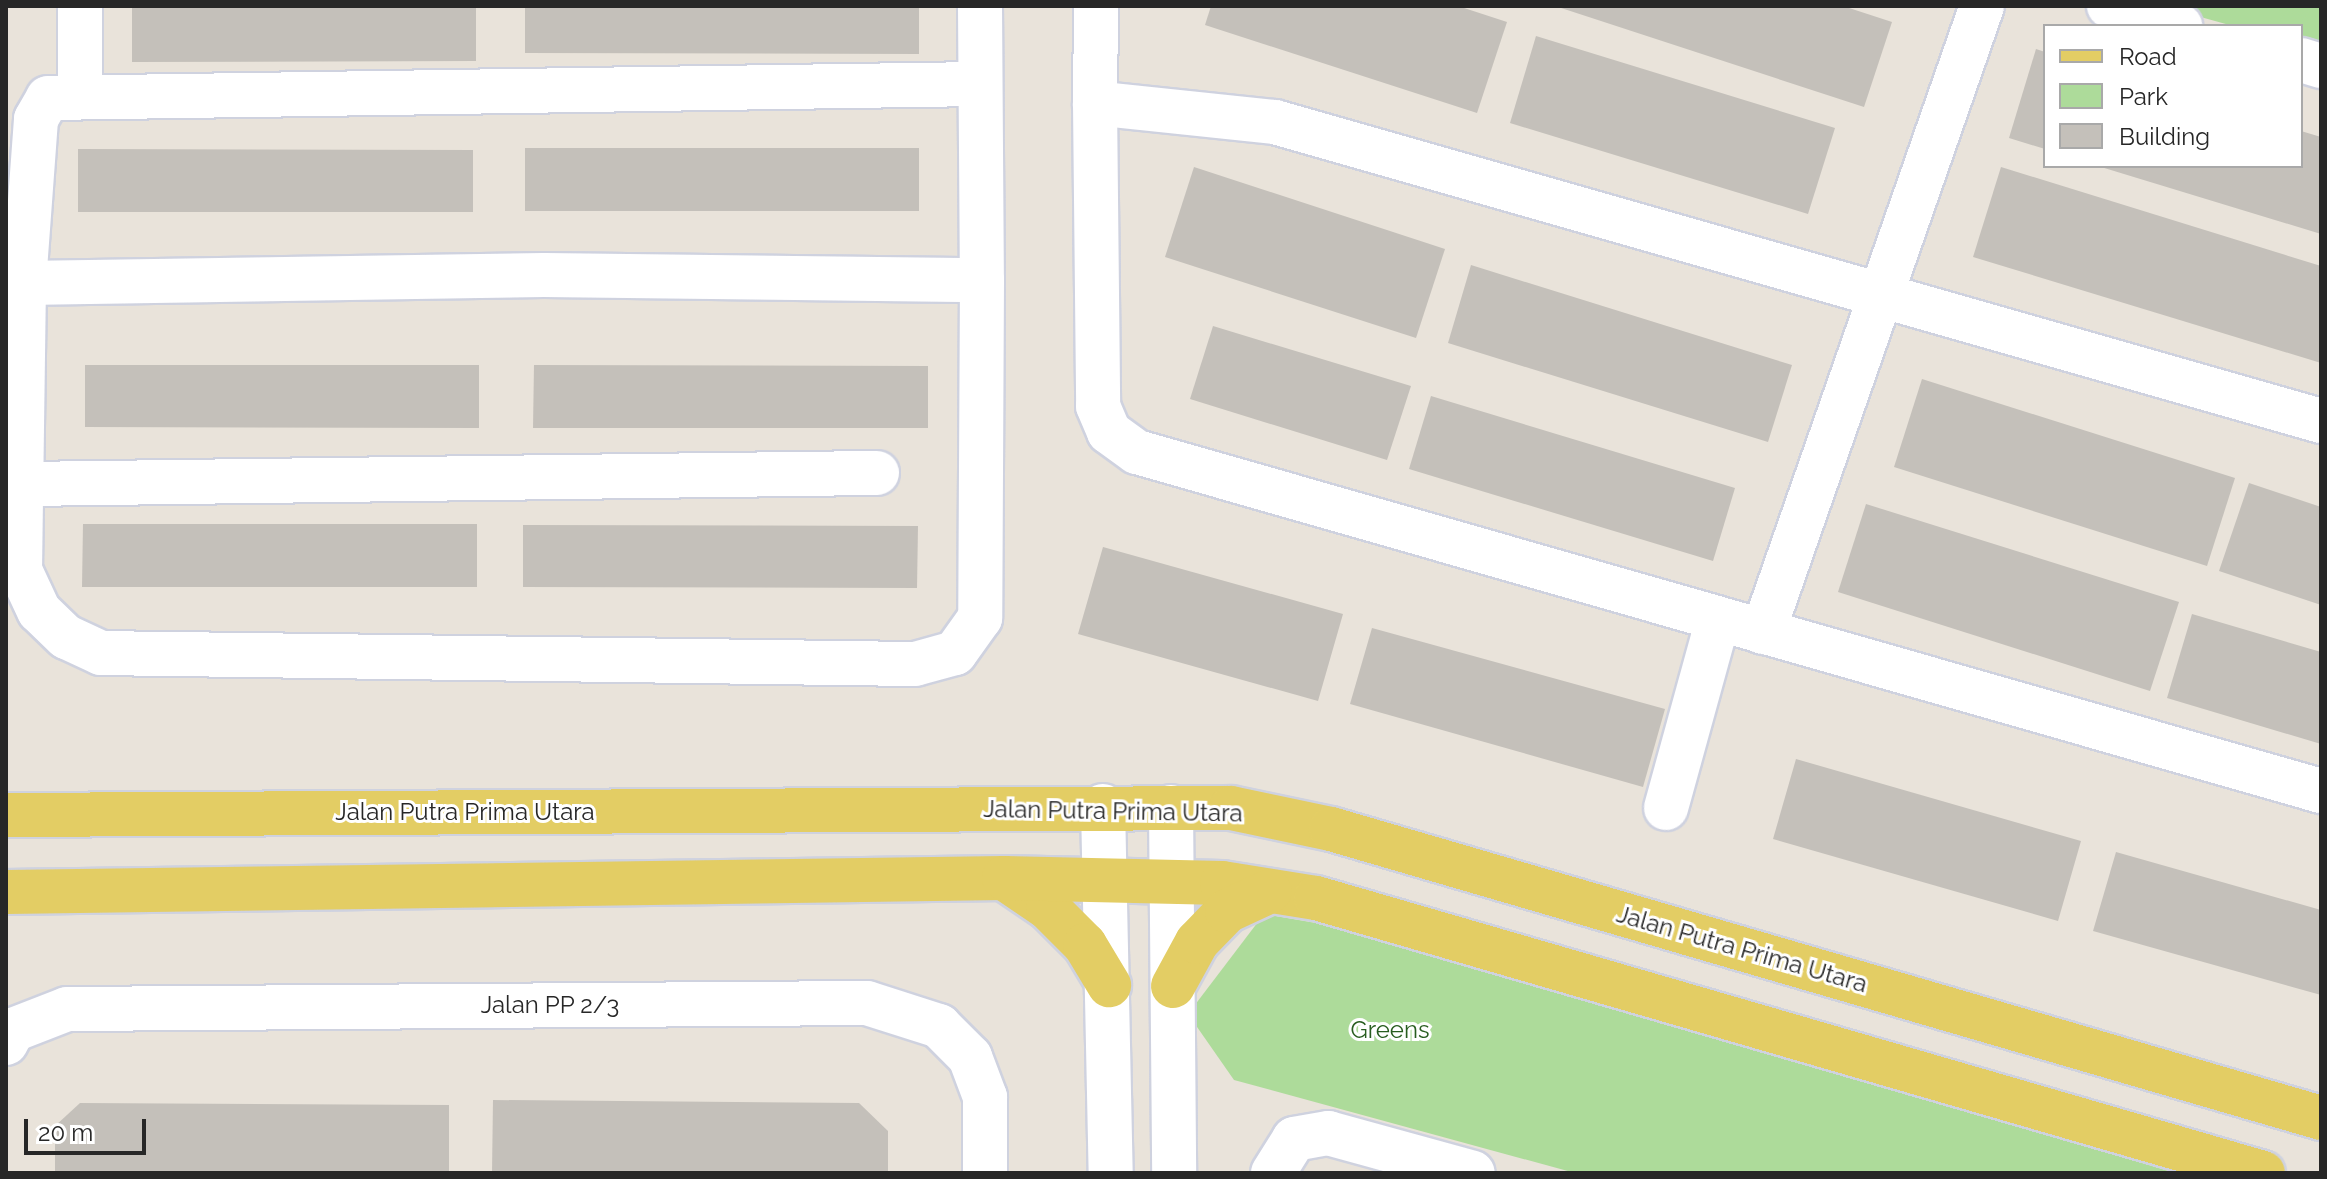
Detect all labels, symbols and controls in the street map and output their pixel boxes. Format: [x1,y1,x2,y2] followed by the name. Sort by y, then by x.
[2043,24,2303,168] legend
[2119,42,2177,71] text: Road
[2119,82,2168,111] text: Park
[2119,122,2210,151] text: Building
[983,794,1243,828] street label: Jalan Putra Prima Utara
[335,798,595,826] street label: Jalan Putra Prima Utara
[1613,899,1871,999] street label: Jalan Putra Prima Utara
[480,991,620,1019] street label: Jalan PP 2/3
[1351,1016,1429,1044] park label: Greens
[28,1103,150,1153] scale bar
[38,1118,93,1147] text: 20 m

